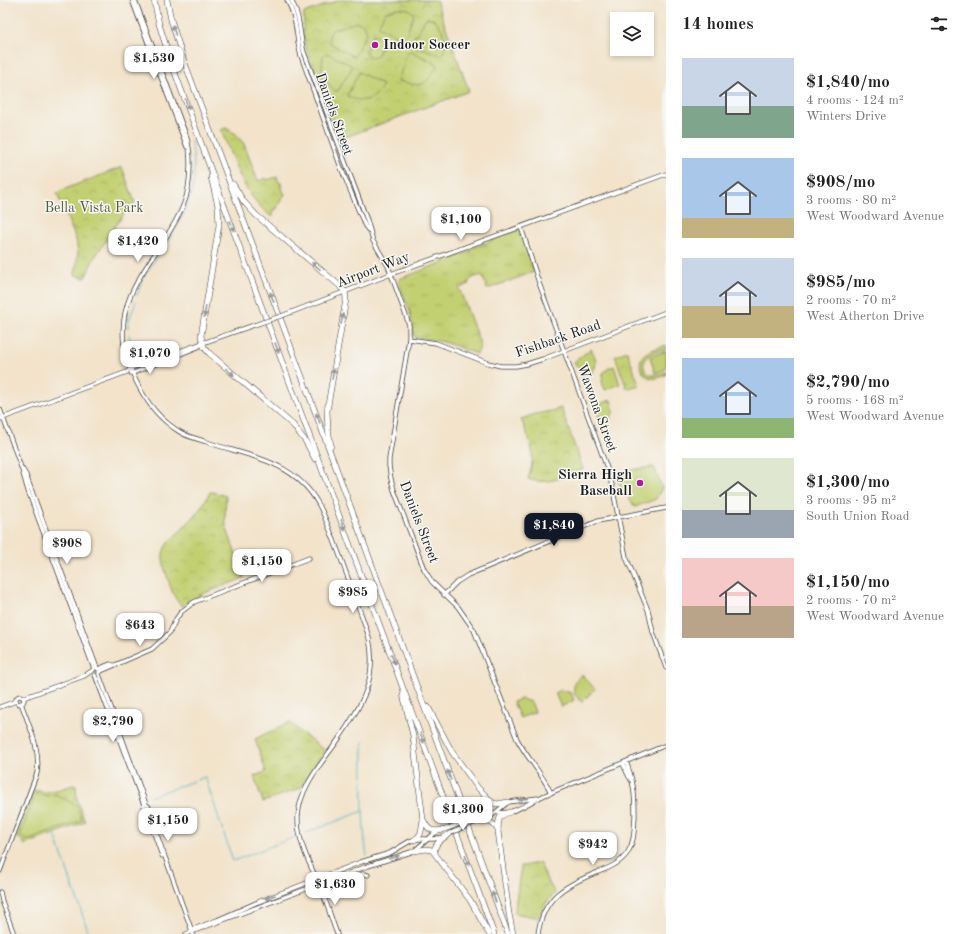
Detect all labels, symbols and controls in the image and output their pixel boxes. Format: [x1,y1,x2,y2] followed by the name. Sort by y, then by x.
[610,12,654,56] map controls
[610,12,654,56] button: layers
[928,13,950,35] icon: filters
[682,16,754,33] text: 14 homes
[171,24,177,36] one-way arrow
[383,38,470,52] place label: Indoor Soccer
[370,40,380,50] marker: Indoor Soccer
[121,46,187,80] pin: $1,530
[133,52,175,65] text: $1,530
[313,71,355,157] street label: Daniels Street
[714,74,762,122] icon: home
[806,74,890,91] text: $1,840/mo
[806,94,904,107] text: 4 rooms · 124 m²
[185,98,191,110] one-way arrow
[806,110,886,123] text: Winters Drive
[714,174,762,222] icon: home
[806,174,875,191] text: $908/mo
[806,194,896,207] text: 3 rooms · 80 m²
[44,201,144,215] park label: Bella Vista Park
[428,207,494,241] pin: $1,100
[806,210,944,223] text: West Woodward Avenue
[440,213,482,226] text: $1,100
[229,220,235,232] one-way arrow
[105,229,171,263] pin: $1,420
[117,235,159,248] text: $1,420
[335,249,412,290] street label: Airport Way
[311,261,321,270] one-way arrow
[714,274,762,322] icon: home
[806,274,875,291] text: $985/mo
[269,290,275,302] one-way arrow
[806,294,896,307] text: 2 rooms · 70 m²
[202,306,208,318] one-way arrow
[806,310,924,323] text: West Atherton Drive
[340,313,346,325] one-way arrow
[513,318,603,360] street label: Fishback Road
[117,341,183,375] pin: $1,070
[274,342,280,354] one-way arrow
[129,347,171,360] text: $1,070
[575,362,620,454] street label: Wawona Street
[224,367,235,376] one-way arrow
[330,368,336,380] one-way arrow
[714,374,762,422] icon: home
[806,374,890,391] text: $2,790/mo
[806,394,904,407] text: 5 rooms · 168 m²
[806,410,944,423] text: West Woodward Avenue
[314,412,320,424] one-way arrow
[558,468,632,498] place label: Sierra High Baseball
[714,474,762,522] icon: home
[806,474,890,491] text: $1,300/mo
[635,478,645,488] marker: Sierra High Baseball
[397,479,441,565] street label: Daniels Street
[806,494,896,507] text: 3 rooms · 95 m²
[806,510,909,523] text: South Union Road
[521,513,587,547] pin: $1,840
[340,519,346,531] one-way arrow
[533,519,575,532] text: $1,840
[43,531,91,565] pin: $908
[52,537,82,550] text: $908
[229,549,295,583] pin: $1,150
[241,555,283,568] text: $1,150
[714,574,762,622] icon: home
[806,574,890,591] text: $1,150/mo
[329,580,377,614] pin: $985
[338,586,368,599] text: $985
[806,594,896,607] text: 2 rooms · 70 m²
[806,610,944,623] text: West Woodward Avenue
[116,613,164,647] pin: $643
[125,619,155,632] text: $643
[390,654,396,666] one-way arrow
[80,709,146,743] pin: $2,790
[92,715,134,728] text: $2,790
[419,733,425,745] one-way arrow
[446,769,452,781] one-way arrow
[517,796,530,802] one-way arrow
[430,797,496,831] pin: $1,300
[442,803,484,816] text: $1,300
[135,808,201,842] pin: $1,150
[147,814,189,827] text: $1,150
[569,832,617,866] pin: $942
[578,838,608,851] text: $942
[389,854,401,860] one-way arrow
[464,855,470,867] one-way arrow
[302,872,368,906] pin: $1,630
[314,878,356,891] text: $1,630
[491,891,497,903] one-way arrow
[263,895,275,901] one-way arrow

